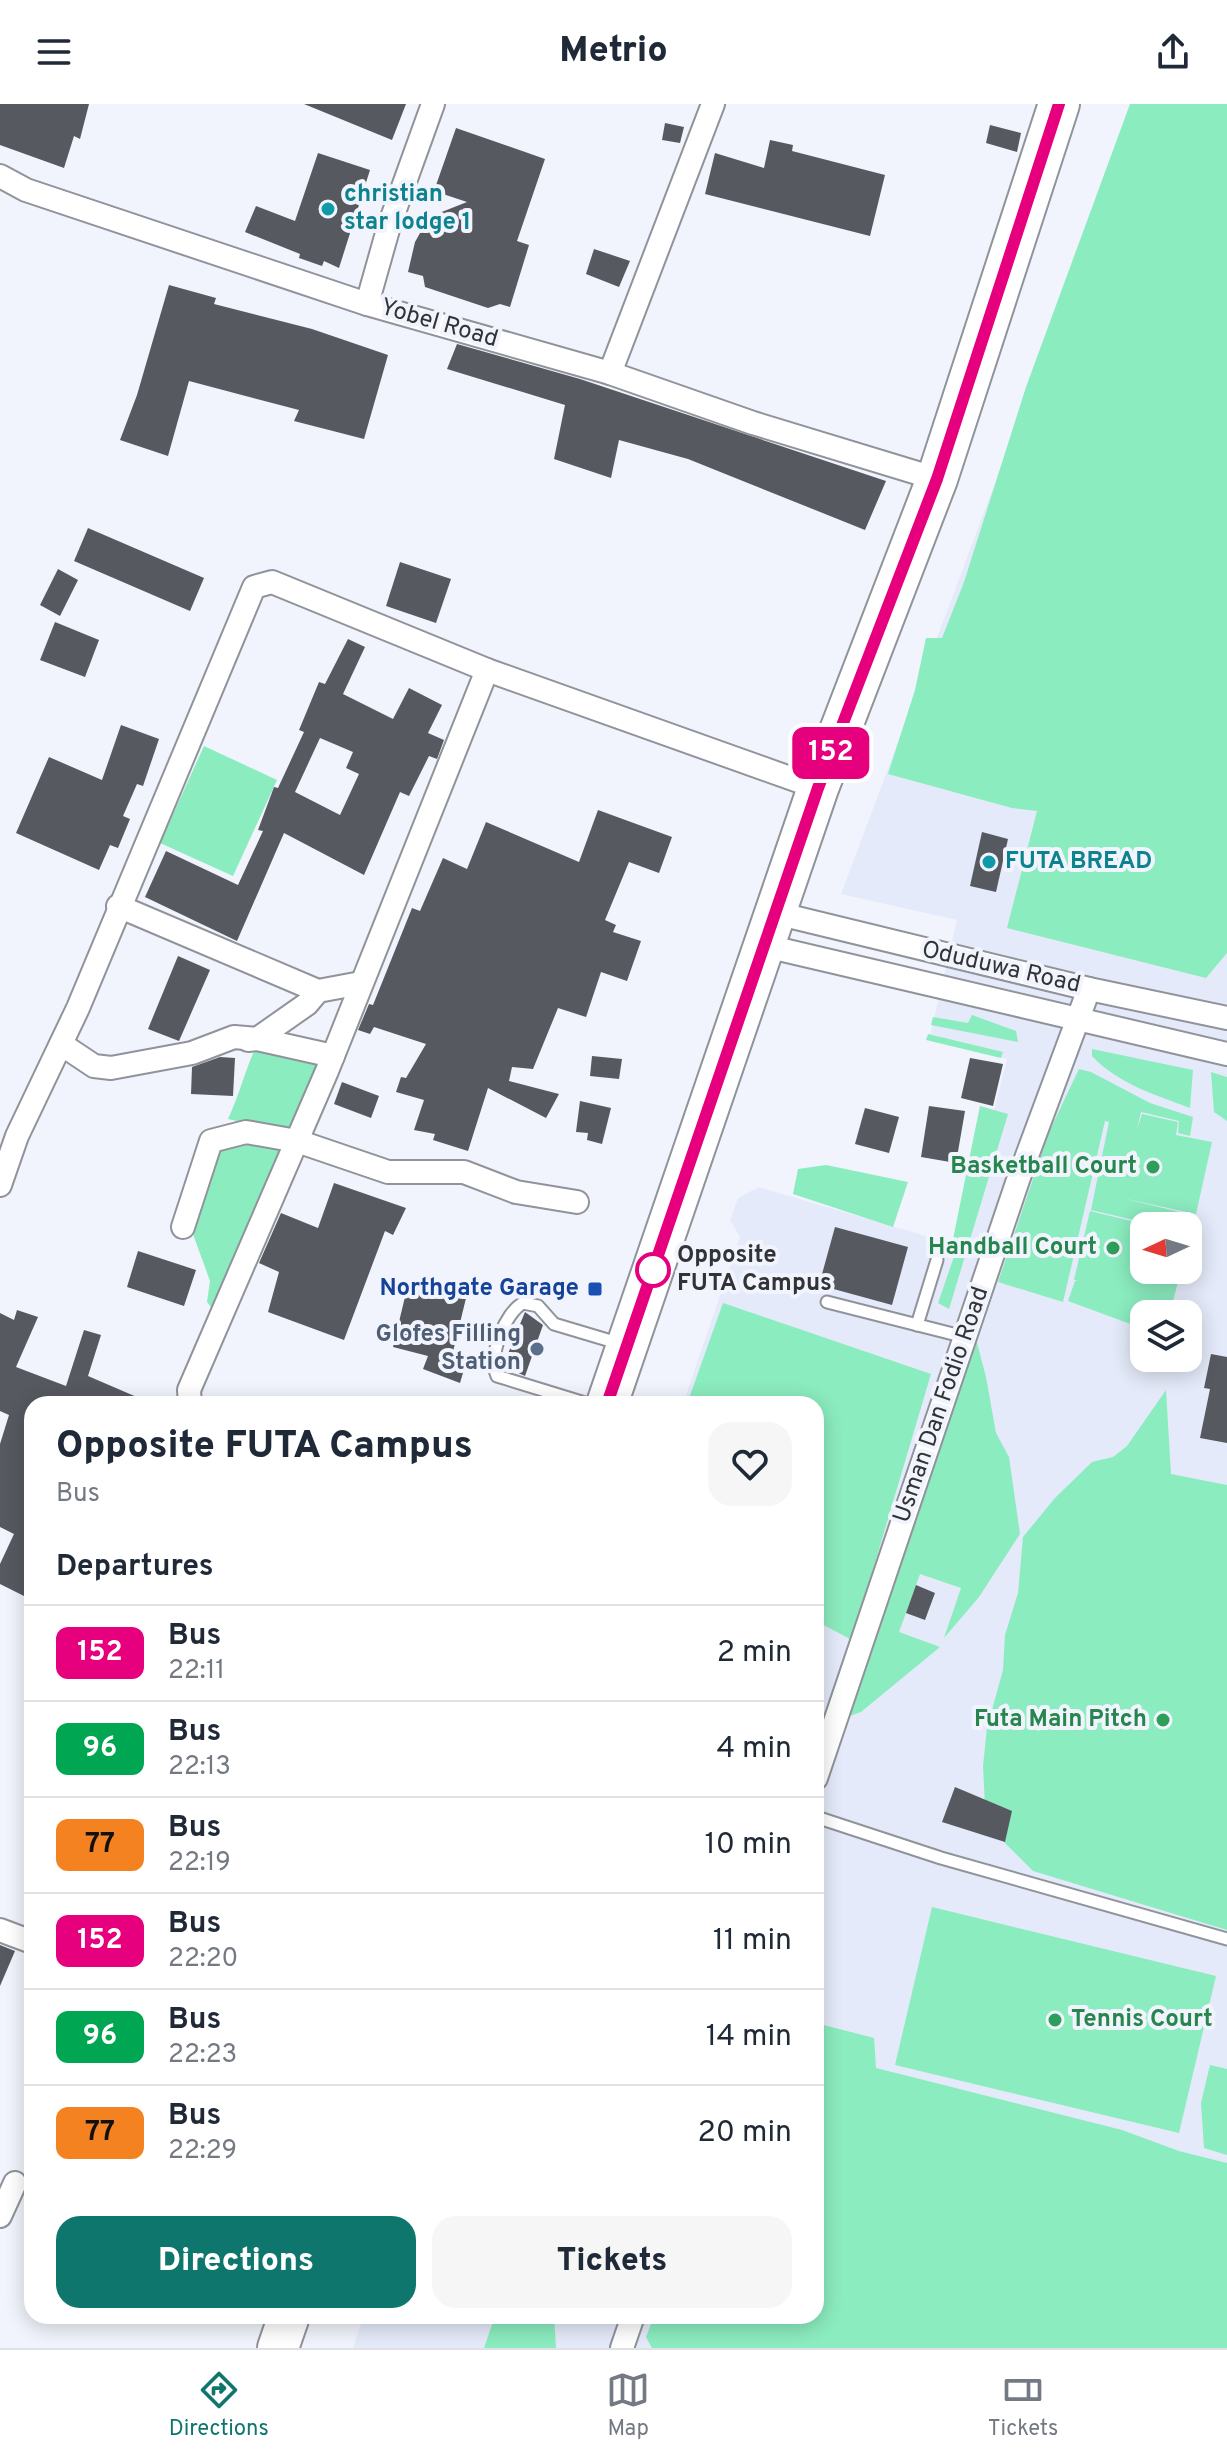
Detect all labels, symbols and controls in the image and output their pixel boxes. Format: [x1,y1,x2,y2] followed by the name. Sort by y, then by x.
[559,29,668,75] text: Metrio
[32,30,76,74] icon: menu
[1151,30,1195,74] icon: share
[344,180,471,238] place label: christian star lodge 1
[319,200,337,218] marker: christian star lodge 1
[377,293,501,355] street label: Yobel Road
[785,727,877,779] line badge: 152
[808,735,854,771] text: 152
[1005,847,1152,877] place label: FUTA BREAD
[980,853,998,871] marker: FUTA BREAD
[919,935,1083,1001] street label: Oduduwa Road
[950,1152,1137,1182] place label: Basketball Court
[1144,1158,1162,1176] marker: Basketball Court
[1130,1212,1202,1284] north arrow
[1130,1212,1202,1372] map controls
[928,1233,1097,1263] place label: Handball Court
[1104,1239,1122,1257] marker: Handball Court
[677,1241,832,1299] place label: Opposite FUTA Campus
[636,1253,670,1287] marker: Opposite FUTA Campus
[379,1274,579,1304] place label: Northgate Garage
[586,1280,604,1298] marker: Northgate Garage
[888,1283,996,1527] street label: Usman Dan Fodio Road
[1130,1300,1202,1372] button: layers
[376,1320,521,1378] place label: Glofes Filling Station
[528,1340,546,1358] marker: Glofes Filling Station
[708,1422,792,1506] button: heart
[56,1423,473,1472] text: Opposite FUTA Campus
[56,1478,100,1511] text: Bus
[56,1549,214,1586] text: Departures
[168,1618,221,1655] text: Bus
[77,1635,123,1671] text: 152
[717,1635,792,1672] text: 2 min
[168,1655,225,1688] text: 22:11
[974,1705,1147,1735] place label: Futa Main Pitch
[1154,1711,1172,1729] marker: Futa Main Pitch
[168,1714,221,1751] text: Bus
[83,1731,117,1767] text: 96
[716,1731,792,1768] text: 4 min
[168,1751,231,1784] text: 22:13
[168,1810,221,1847] text: Bus
[85,1827,115,1863] text: 77
[705,1827,792,1864] text: 10 min
[168,1847,231,1880] text: 22:19
[168,1906,221,1943] text: Bus
[77,1923,123,1959] text: 152
[713,1923,792,1960] text: 11 min
[168,1943,238,1976] text: 22:20
[168,2002,221,2039] text: Bus
[1071,2005,1213,2035] place label: Tennis Court
[1046,2011,1064,2029] marker: Tennis Court
[83,2019,117,2055] text: 96
[706,2019,792,2056] text: 14 min
[168,2039,237,2072] text: 22:23
[168,2098,221,2135] text: Bus
[85,2115,115,2151] text: 77
[697,2115,792,2152] text: 20 min
[168,2135,237,2168] text: 22:29
[56,2216,416,2308] button: Directions
[432,2216,792,2308] button: Tickets
[169,2368,269,2443] tab: Directions
[606,2368,650,2443] tab: Map
[988,2368,1058,2443] tab: Tickets

